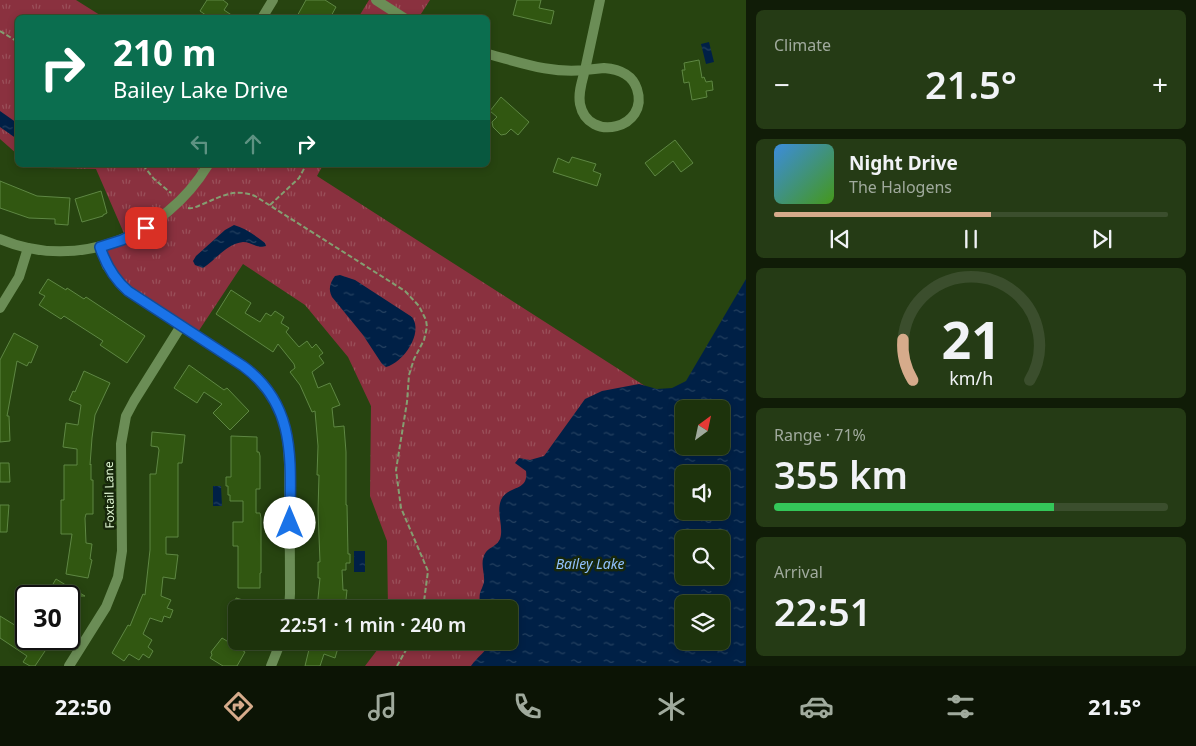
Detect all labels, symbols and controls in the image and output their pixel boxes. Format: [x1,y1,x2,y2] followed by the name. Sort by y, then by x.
[113,29,216,76] text: 210 m
[774,34,831,56] text: Climate
[30,35,95,100] icon: right
[925,58,1017,110] text: 21.5°
[774,65,790,103] text: −
[1152,65,1168,103] text: +
[113,74,288,104] text: Bailey Lake Drive
[186,130,214,158] icon: left
[239,130,267,158] icon: ahead
[292,130,320,158] icon: right
[849,150,958,176] text: Night Drive
[849,176,952,198] text: The Halogens
[125,207,167,249] pin
[132,214,160,242] icon: arrive
[826,225,854,253] icon: previous
[957,225,985,253] icon: pause
[1088,225,1116,253] icon: next
[941,303,1001,374] text: 21
[949,366,993,390] text: km/h
[675,400,730,455] north arrow
[675,400,730,650] map controls
[774,424,866,446] text: Range · 71%
[774,448,908,500] text: 355 km
[100,461,118,529] street label: Foxtail Lane
[675,465,730,520] button: sound
[263,496,315,548] position arrow
[675,530,730,585] button: search
[556,554,624,573] water label: Bailey Lake
[774,561,823,583] text: Arrival
[15,585,80,650] speed limit sign: 30
[774,585,871,637] text: 22:51
[675,595,730,650] button: layers
[280,612,466,638] text: 22:51 · 1 min · 240 m
[221,689,256,724] icon: directions
[365,689,400,724] icon: music
[510,689,545,724] icon: phone
[654,689,689,724] icon: climate
[799,689,834,724] icon: car
[943,689,978,724] icon: filters
[55,691,111,721] text: 22:50
[1088,691,1141,721] text: 21.5°

